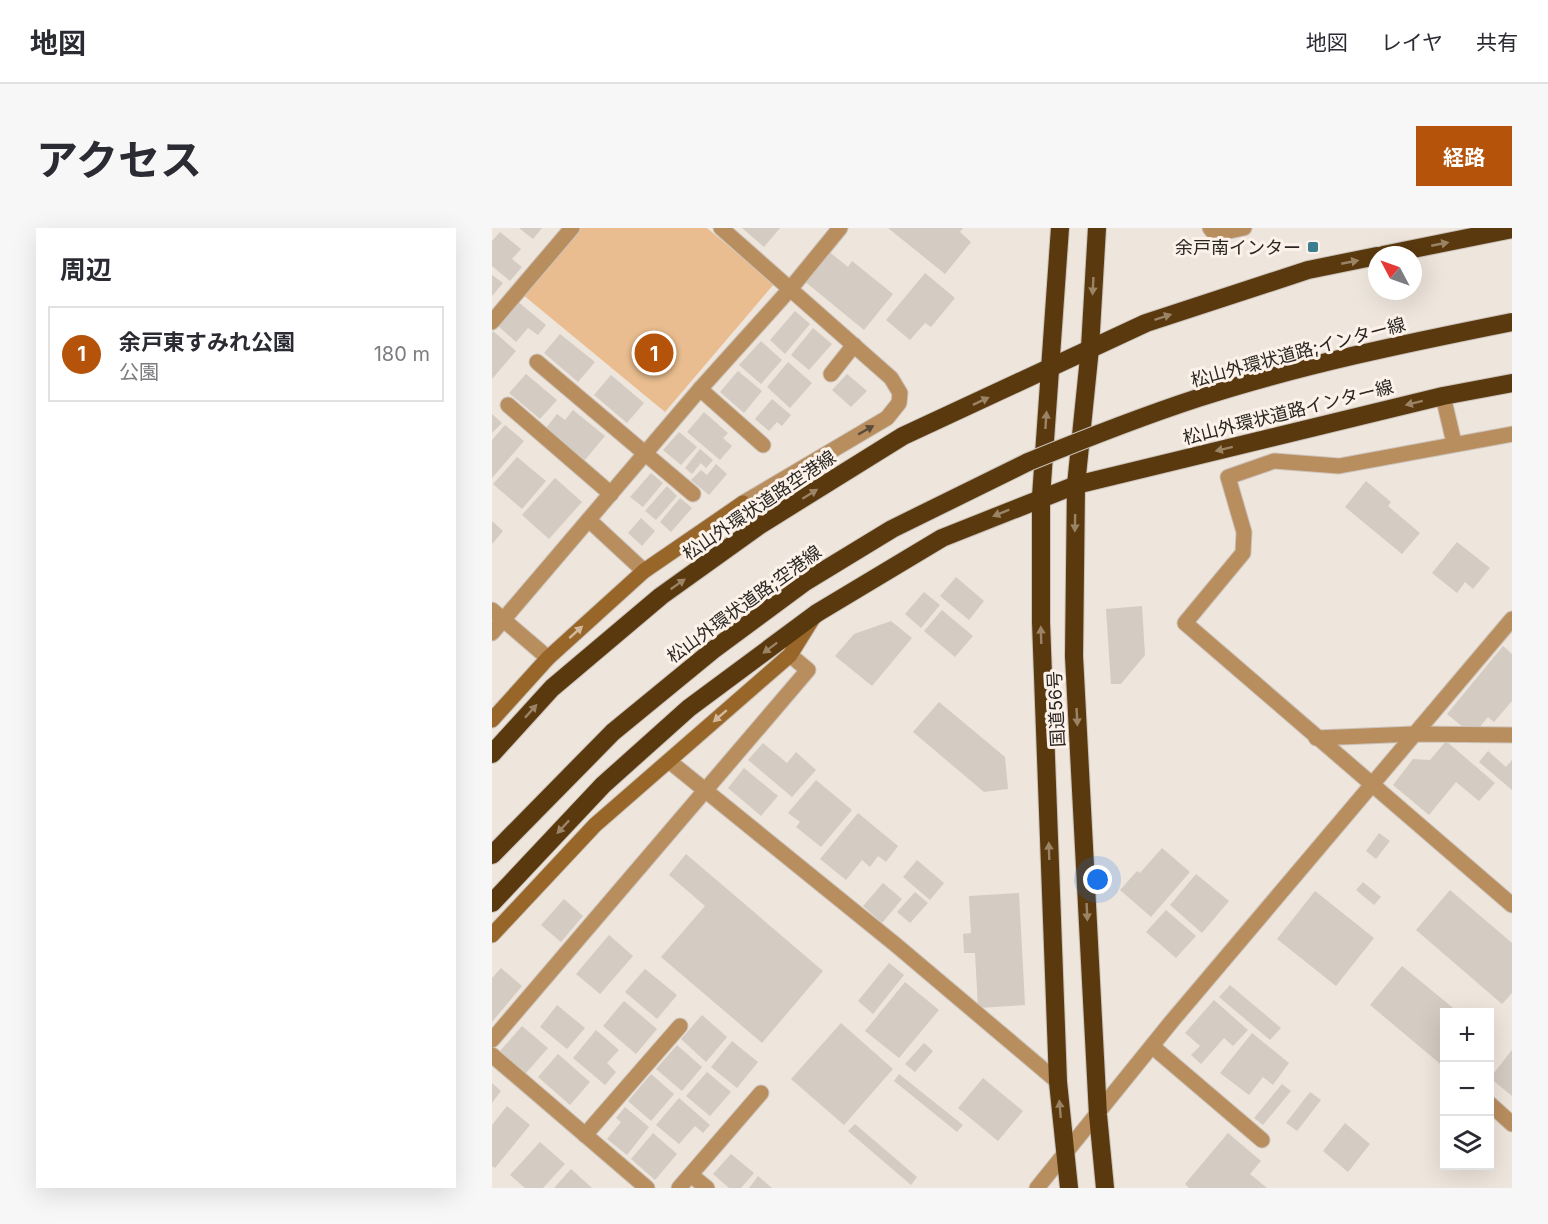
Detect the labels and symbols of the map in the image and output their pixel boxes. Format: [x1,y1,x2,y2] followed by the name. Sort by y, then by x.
[1175,237,1301,258] place label: 余戸南インター
[1431,238,1450,248] one-way arrow
[1306,240,1320,254] marker: 余戸南インター
[1368,246,1422,300] north arrow
[1340,257,1359,266] one-way arrow
[1088,277,1097,296] one-way arrow
[1154,312,1172,322] one-way arrow
[1188,313,1408,391] street label: 松山外環状道路;インター線
[634,330,674,376] pin: 1
[1181,376,1395,448] street label: 松山外環状道路インター線
[972,396,989,405] one-way arrow
[1404,399,1423,409] one-way arrow
[1041,410,1050,429] one-way arrow
[858,425,875,435] one-way arrow
[1215,445,1233,455] one-way arrow
[679,446,839,564] street label: 松山外環状道路空港線
[802,489,818,500] one-way arrow
[992,508,1010,518] one-way arrow
[1070,513,1080,532] one-way arrow
[663,541,825,667] street label: 松山外環状道路;空港線
[670,578,686,590] one-way arrow
[568,626,583,639] one-way arrow
[1037,626,1046,645] one-way arrow
[763,641,778,653] one-way arrow
[1044,670,1068,748] street label: 国道56号
[524,704,537,719] one-way arrow
[1072,708,1082,727] one-way arrow
[713,709,728,722] one-way arrow
[556,820,570,834] one-way arrow
[1045,842,1054,861] one-way arrow
[1083,865,1112,894] your location
[1083,903,1092,922] one-way arrow
[1055,1099,1065,1118] one-way arrow

